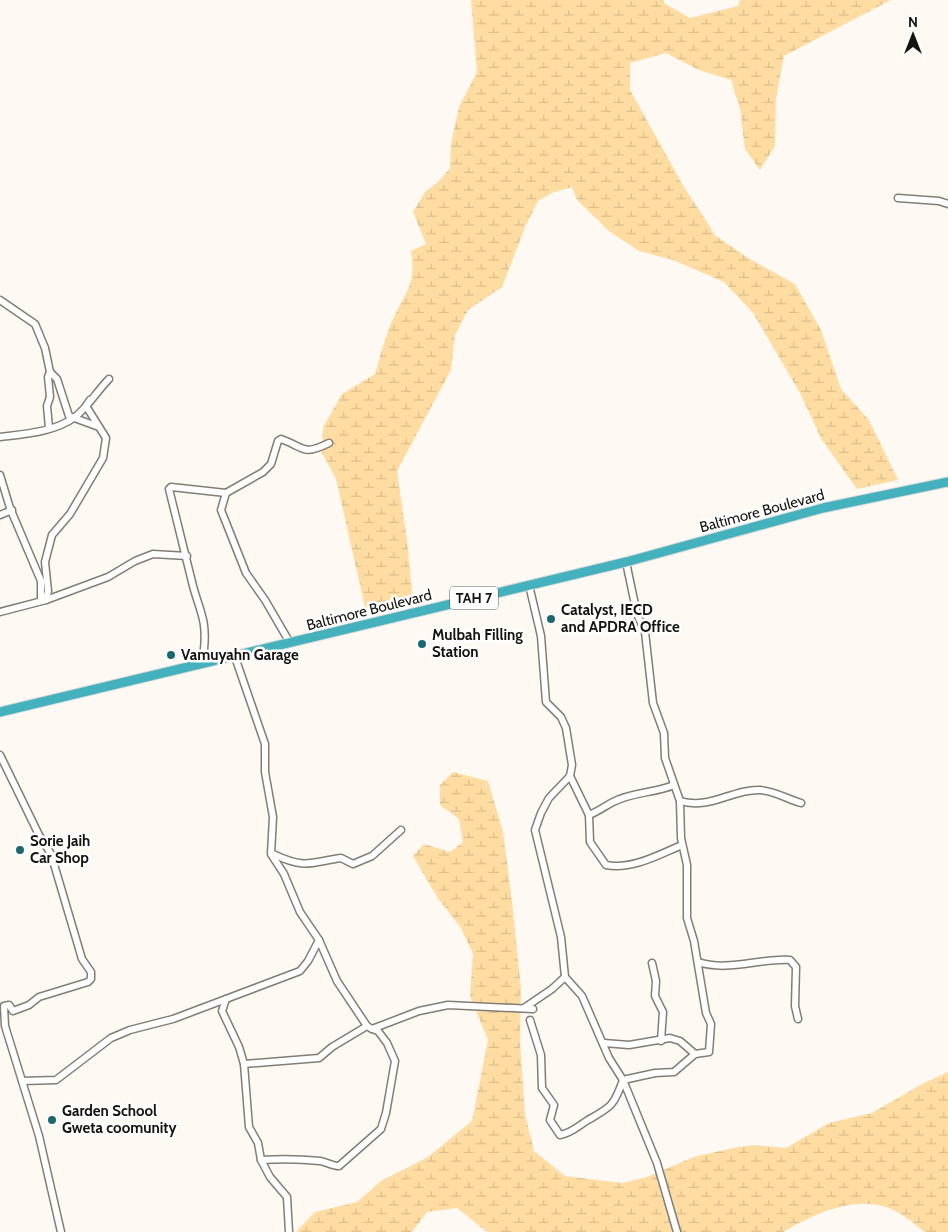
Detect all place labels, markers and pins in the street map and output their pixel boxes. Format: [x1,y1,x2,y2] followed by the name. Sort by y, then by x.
[561,601,680,636] place label: Catalyst, IECD and APDRA Office
[545,613,557,625] marker: Catalyst, IECD and APDRA Office
[432,626,523,661] place label: Mulbah Filling Station
[416,638,428,650] marker: Mulbah Filling Station
[181,646,299,664] place label: Vamuyahn Garage
[165,649,177,661] marker: Vamuyahn Garage
[30,832,90,867] place label: Sorie Jaih Car Shop
[14,844,26,856] marker: Sorie Jaih Car Shop
[62,1102,178,1137] place label: Garden School Gweta coomunity
[46,1114,58,1126] marker: Garden School Gweta coomunity

